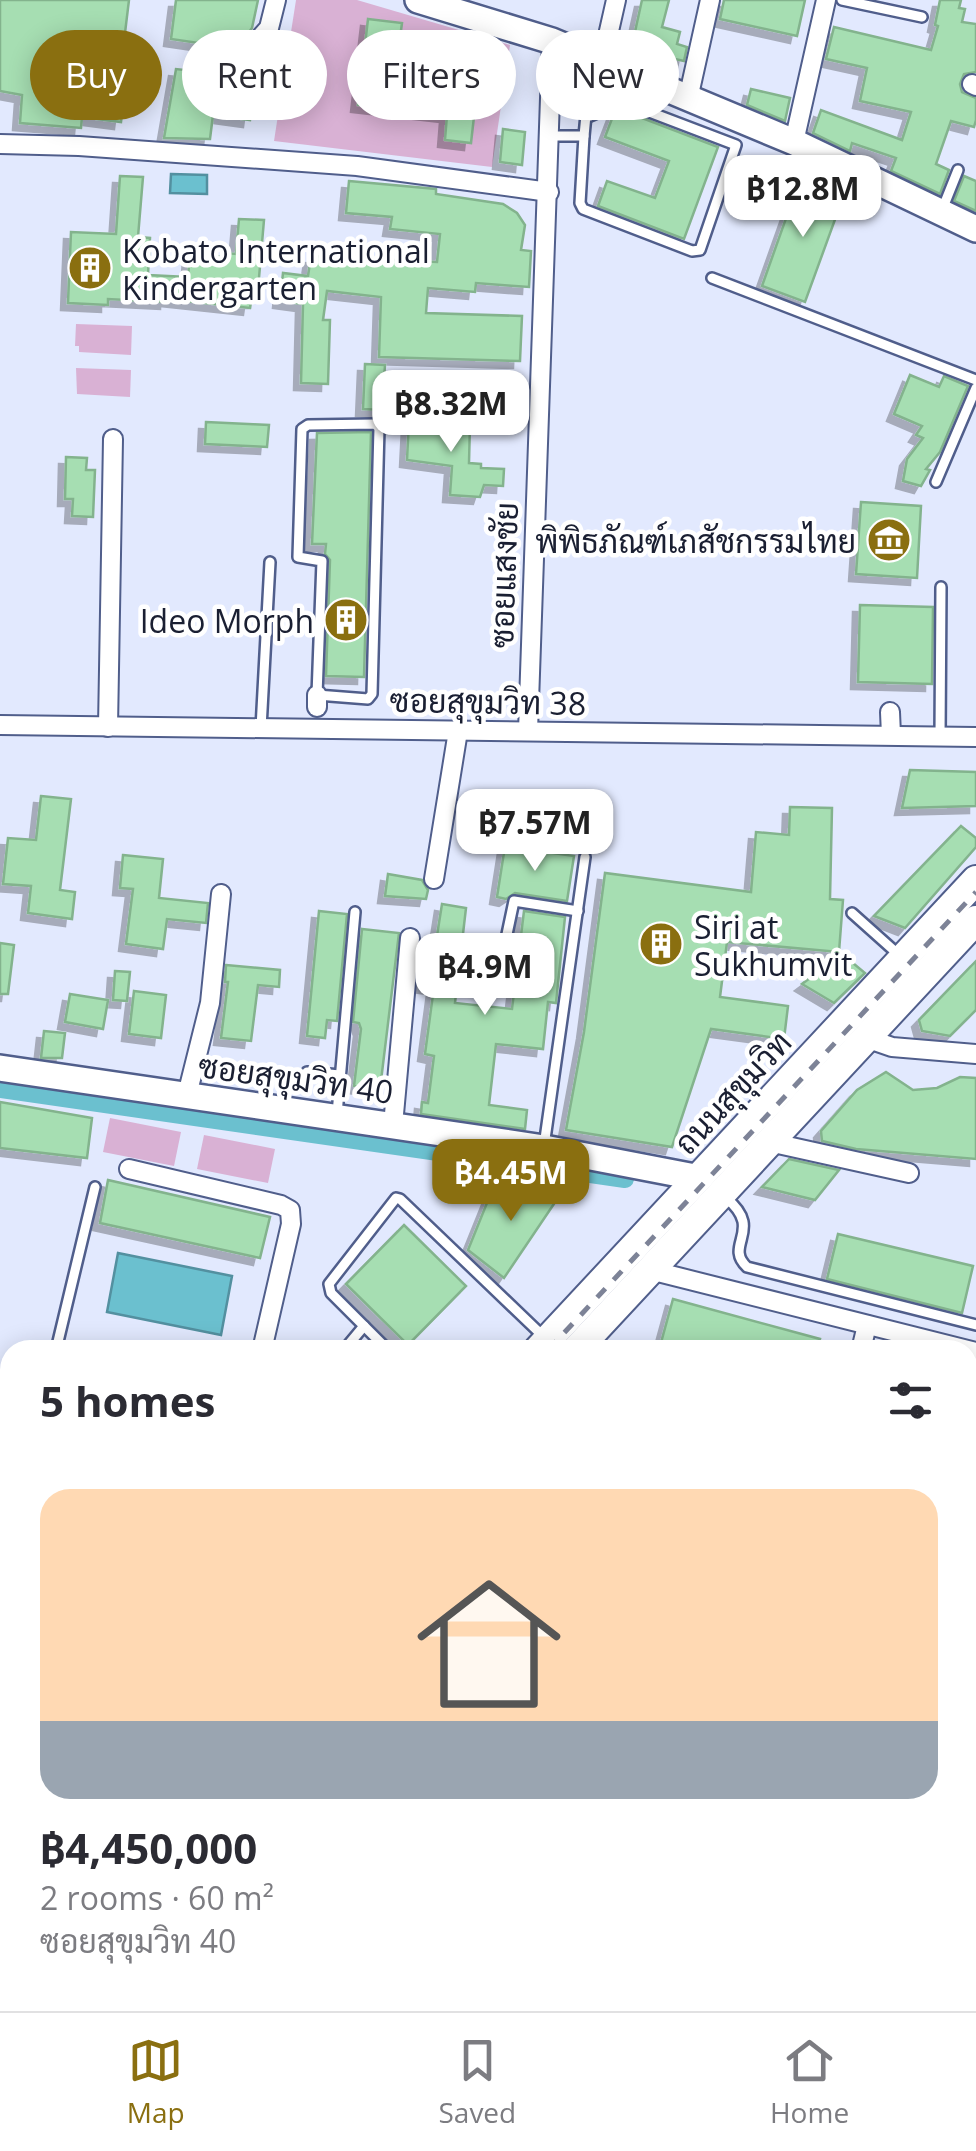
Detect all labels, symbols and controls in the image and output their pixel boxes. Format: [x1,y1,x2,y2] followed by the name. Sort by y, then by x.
[30,30,162,120] chip: Buy
[182,30,327,120] chip: Rent
[347,30,516,120] chip: Filters
[536,30,679,120] chip: New
[722,155,884,240] pin: ฿12.8M
[746,166,860,209] text: ฿12.8M
[122,229,430,309] place label: Kobato International Kindergarten
[67,245,113,291] building icon: Kobato International Kindergarten
[370,370,532,455] pin: ฿8.32M
[394,381,508,424] text: ฿8.32M
[479,501,527,649] street label: ซอยแสงชัย
[866,517,912,563] museum icon: พิพิธภัณฑ์เภสัชกรรมไทย
[535,519,856,562] place label: พิพิธภัณฑ์เภสัชกรรมไทย
[323,597,369,643] building icon: Ideo Morph
[140,599,314,642] place label: Ideo Morph
[389,678,587,726] street label: ซอยสุขุมวิท 38
[454,789,616,874] pin: ฿7.57M
[478,800,592,843] text: ฿7.57M
[694,905,852,985] place label: Siri at Sukhumvit
[638,921,684,967] building icon: Siri at Sukhumvit
[415,933,555,1018] pin: ฿4.9M
[437,944,533,987] text: ฿4.9M
[664,1021,802,1164] street label: ถนนสุขุมวิท
[196,1043,396,1115] street label: ซอยสุขุมวิท 40
[430,1139,592,1224] pin: ฿4.45M
[454,1150,568,1193] text: ฿4.45M
[40,1372,215,1429] text: 5 homes
[883,1373,938,1428] icon: filters
[399,1554,579,1734] icon: home
[40,1819,257,1876] text: ฿4,450,000
[40,1876,274,1919] text: 2 rooms · 60 m²
[40,1919,236,1962] text: ซอยสุขุมวิท 40
[127,2033,185,2131] tab: Map
[438,2033,516,2131] tab: Saved
[770,2033,849,2131] tab: Home

